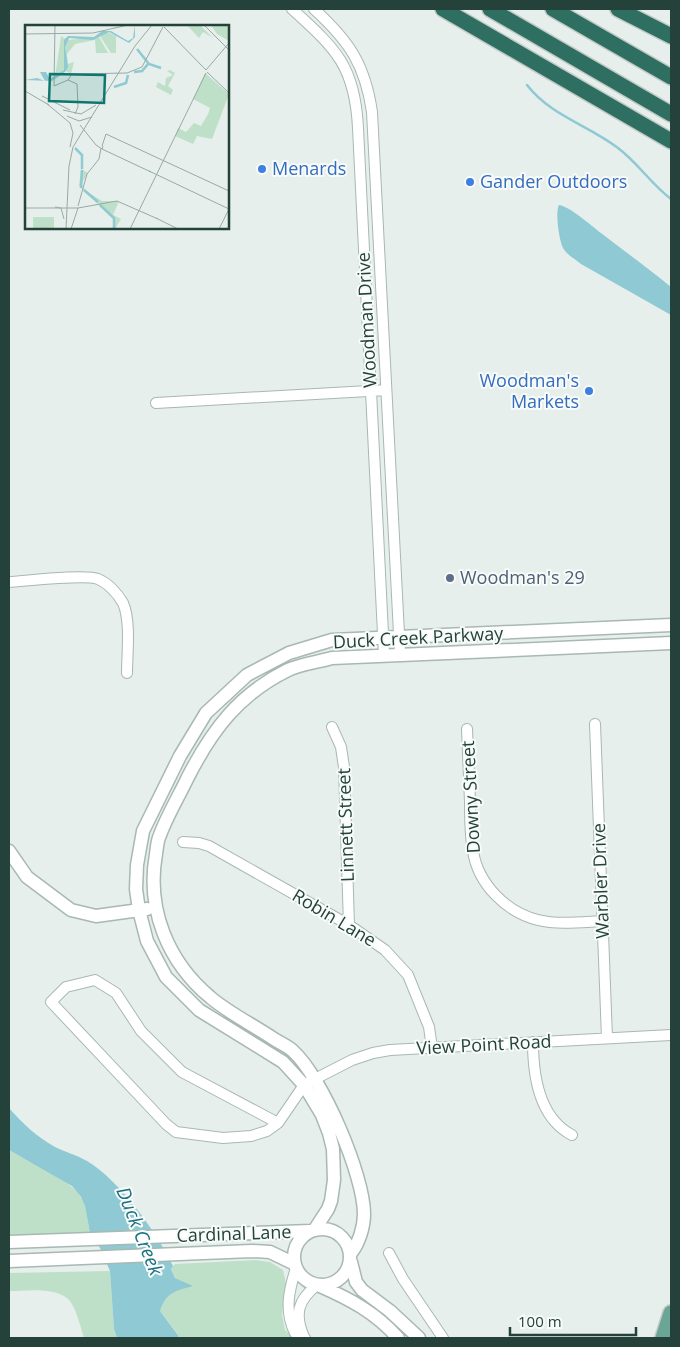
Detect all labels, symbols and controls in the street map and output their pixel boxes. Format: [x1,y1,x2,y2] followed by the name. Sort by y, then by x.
[25,25,229,229] inset map
[272,156,346,180] place label: Menards
[256,163,268,175] marker: Menards
[480,169,627,193] place label: Gander Outdoors
[464,176,476,188] marker: Gander Outdoors
[350,252,382,388] street label: Woodman Drive
[479,368,579,413] place label: Woodman's Markets
[583,385,595,397] marker: Woodman's Markets
[460,565,585,589] place label: Woodman's 29
[444,572,456,584] marker: Woodman's 29
[332,621,505,653] street label: Duck Creek Parkway
[455,740,485,854] street label: Downy Street
[331,768,359,882] street label: Linnett Street
[586,823,614,939] street label: Warbler Drive
[288,883,381,952] street label: Robin Lane
[416,1028,552,1060] street label: View Point Road
[110,1183,170,1280] water label: Duck Creek
[176,1219,292,1247] street label: Cardinal Lane
[510,1304,636,1336] scale bar
[518,1311,562,1331] text: 100 m

